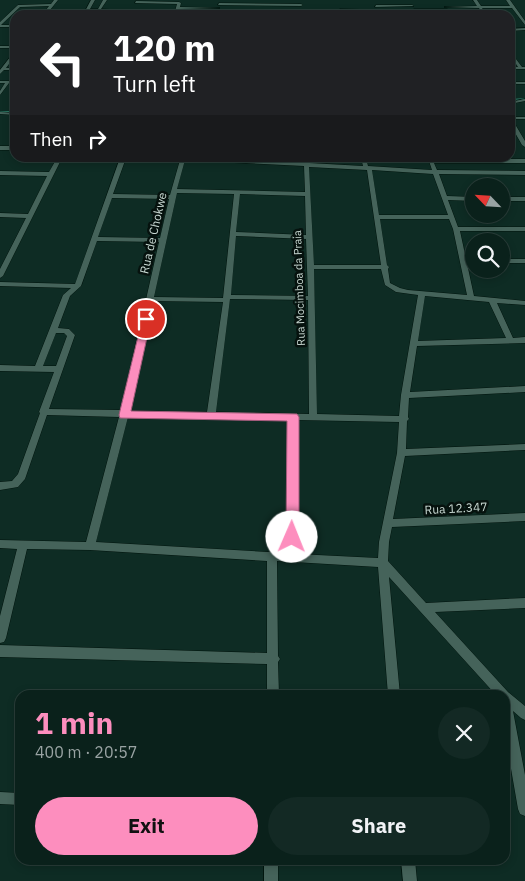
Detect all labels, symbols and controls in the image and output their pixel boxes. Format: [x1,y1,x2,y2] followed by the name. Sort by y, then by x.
[113,25,216,71] text: 120 m
[30,30,95,95] icon: left
[113,69,196,98] text: Turn left
[83,125,111,153] icon: right
[30,127,73,151] text: Then
[465,178,510,222] north arrow
[465,178,510,278] map controls
[136,190,170,275] street label: Rua de Chokwe
[290,230,308,346] street label: Rua Mocimboa da Praia
[465,233,510,278] button: search
[125,298,167,340] pin
[132,305,160,333] icon: arrive
[424,499,488,517] street label: Rua 12.347
[265,510,317,562] position arrow
[35,703,113,742] text: 1 min
[438,707,490,759] button: close
[35,742,137,762] text: 400 m · 20:57
[35,797,258,855] button: Exit
[268,797,490,855] button: Share

